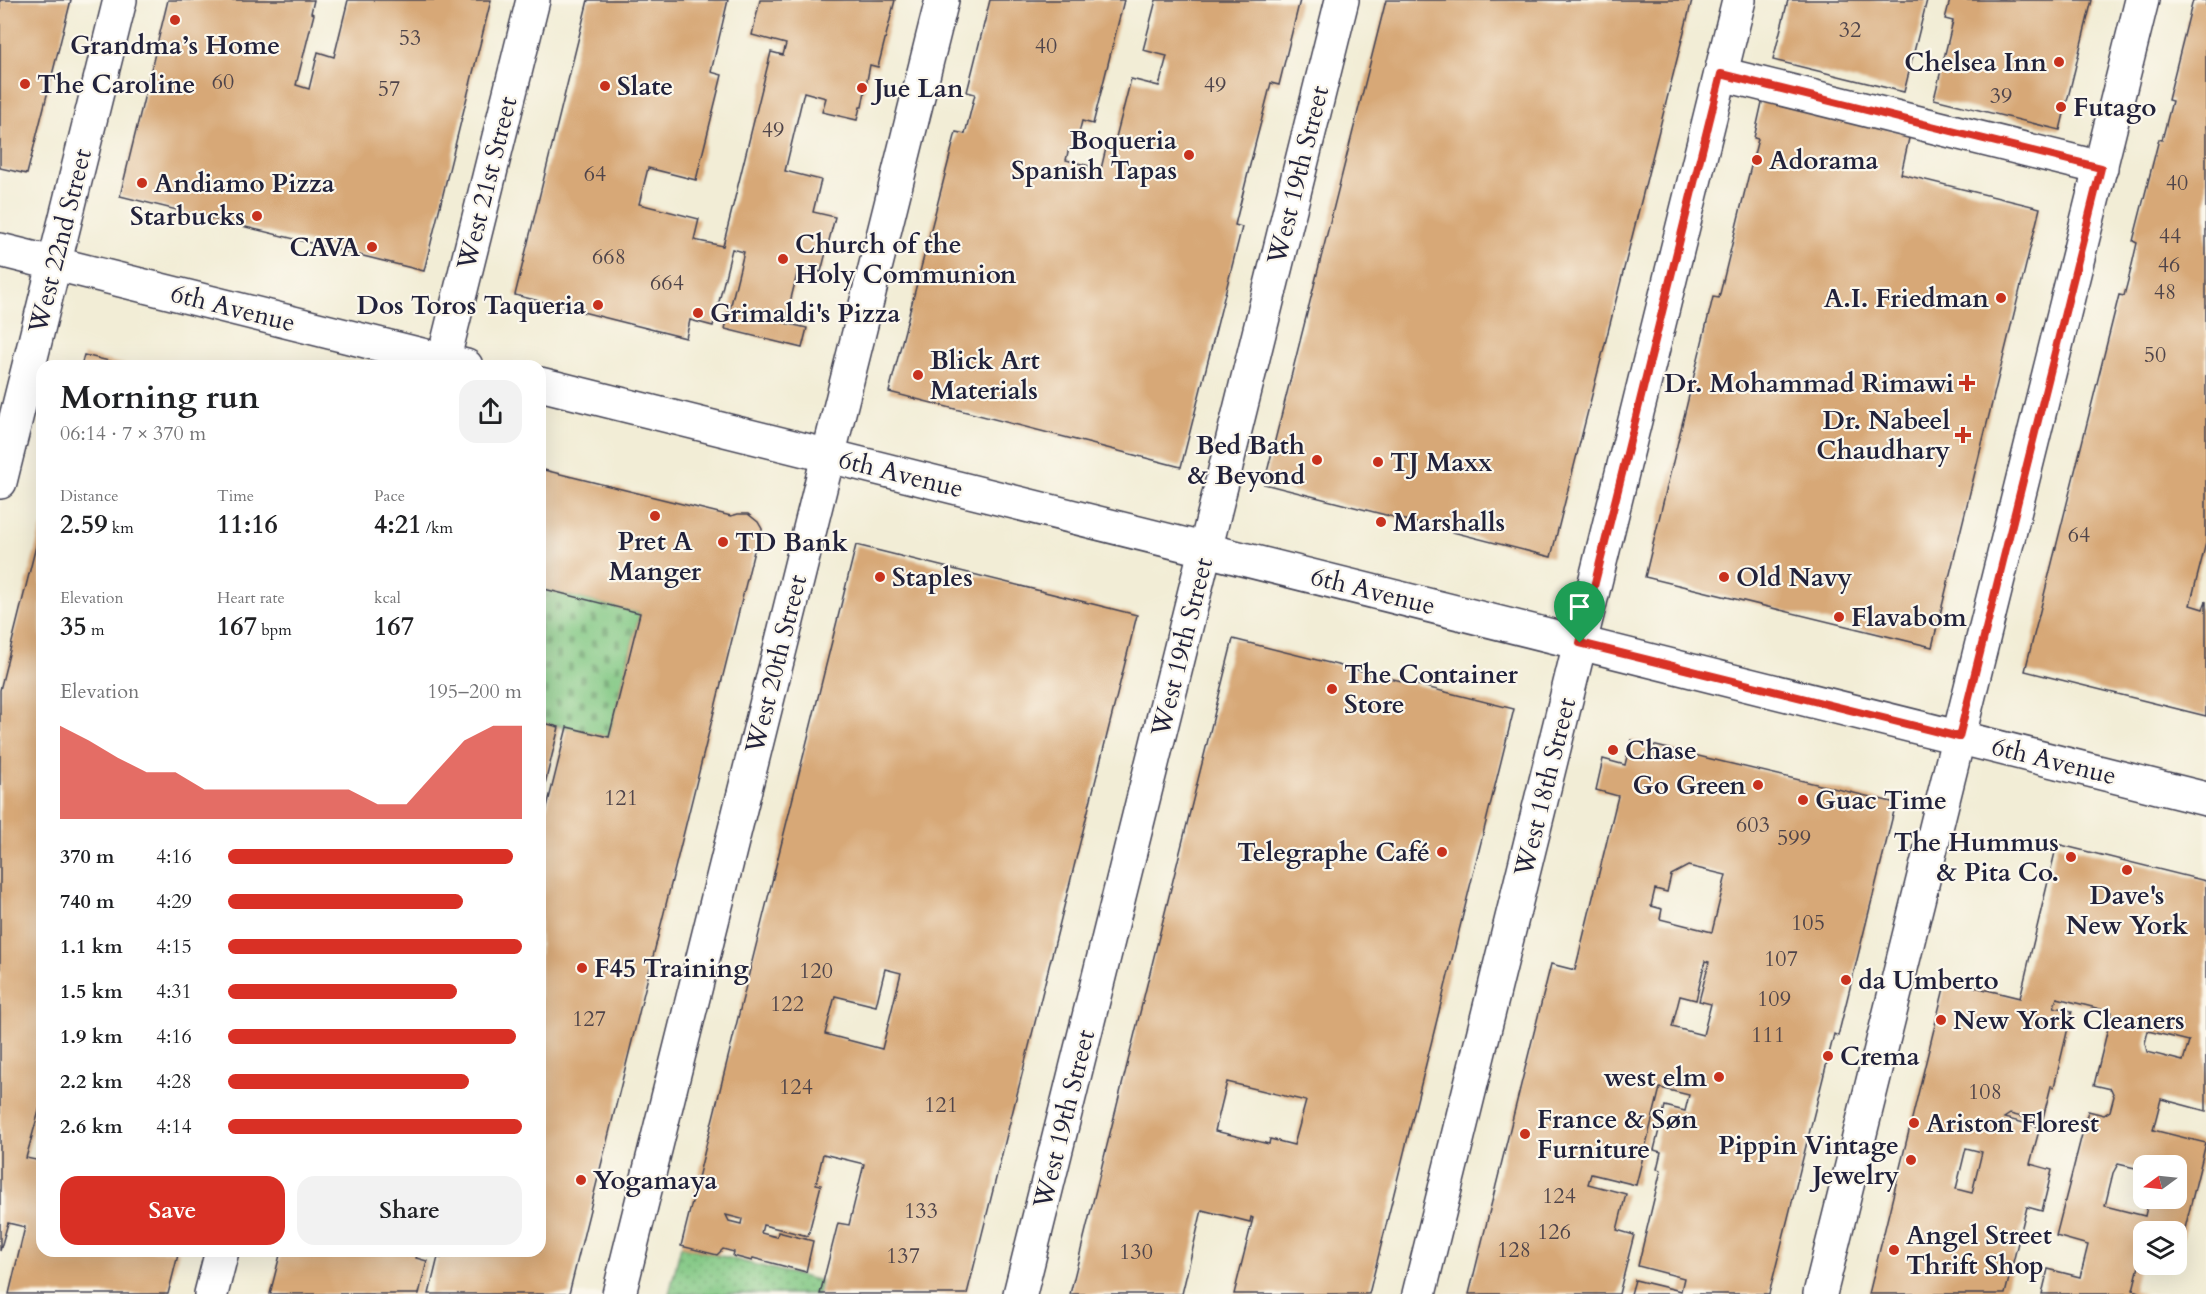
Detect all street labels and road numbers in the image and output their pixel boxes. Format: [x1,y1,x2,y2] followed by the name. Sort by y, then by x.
[1259,82,1337,269] street label: West 19th Street
[448,93,525,274] street label: West 21st Street
[20,145,100,338] street label: West 22nd Street
[167,276,299,340] street label: 6th Avenue
[835,442,967,506] street label: 6th Avenue
[1143,554,1221,741] street label: West 19th Street
[1307,559,1439,623] street label: 6th Avenue
[737,571,815,758] street label: West 20th Street
[1506,694,1584,881] street label: West 18th Street
[1988,729,2120,793] street label: 6th Avenue
[1025,1026,1103,1213] street label: West 19th Street

